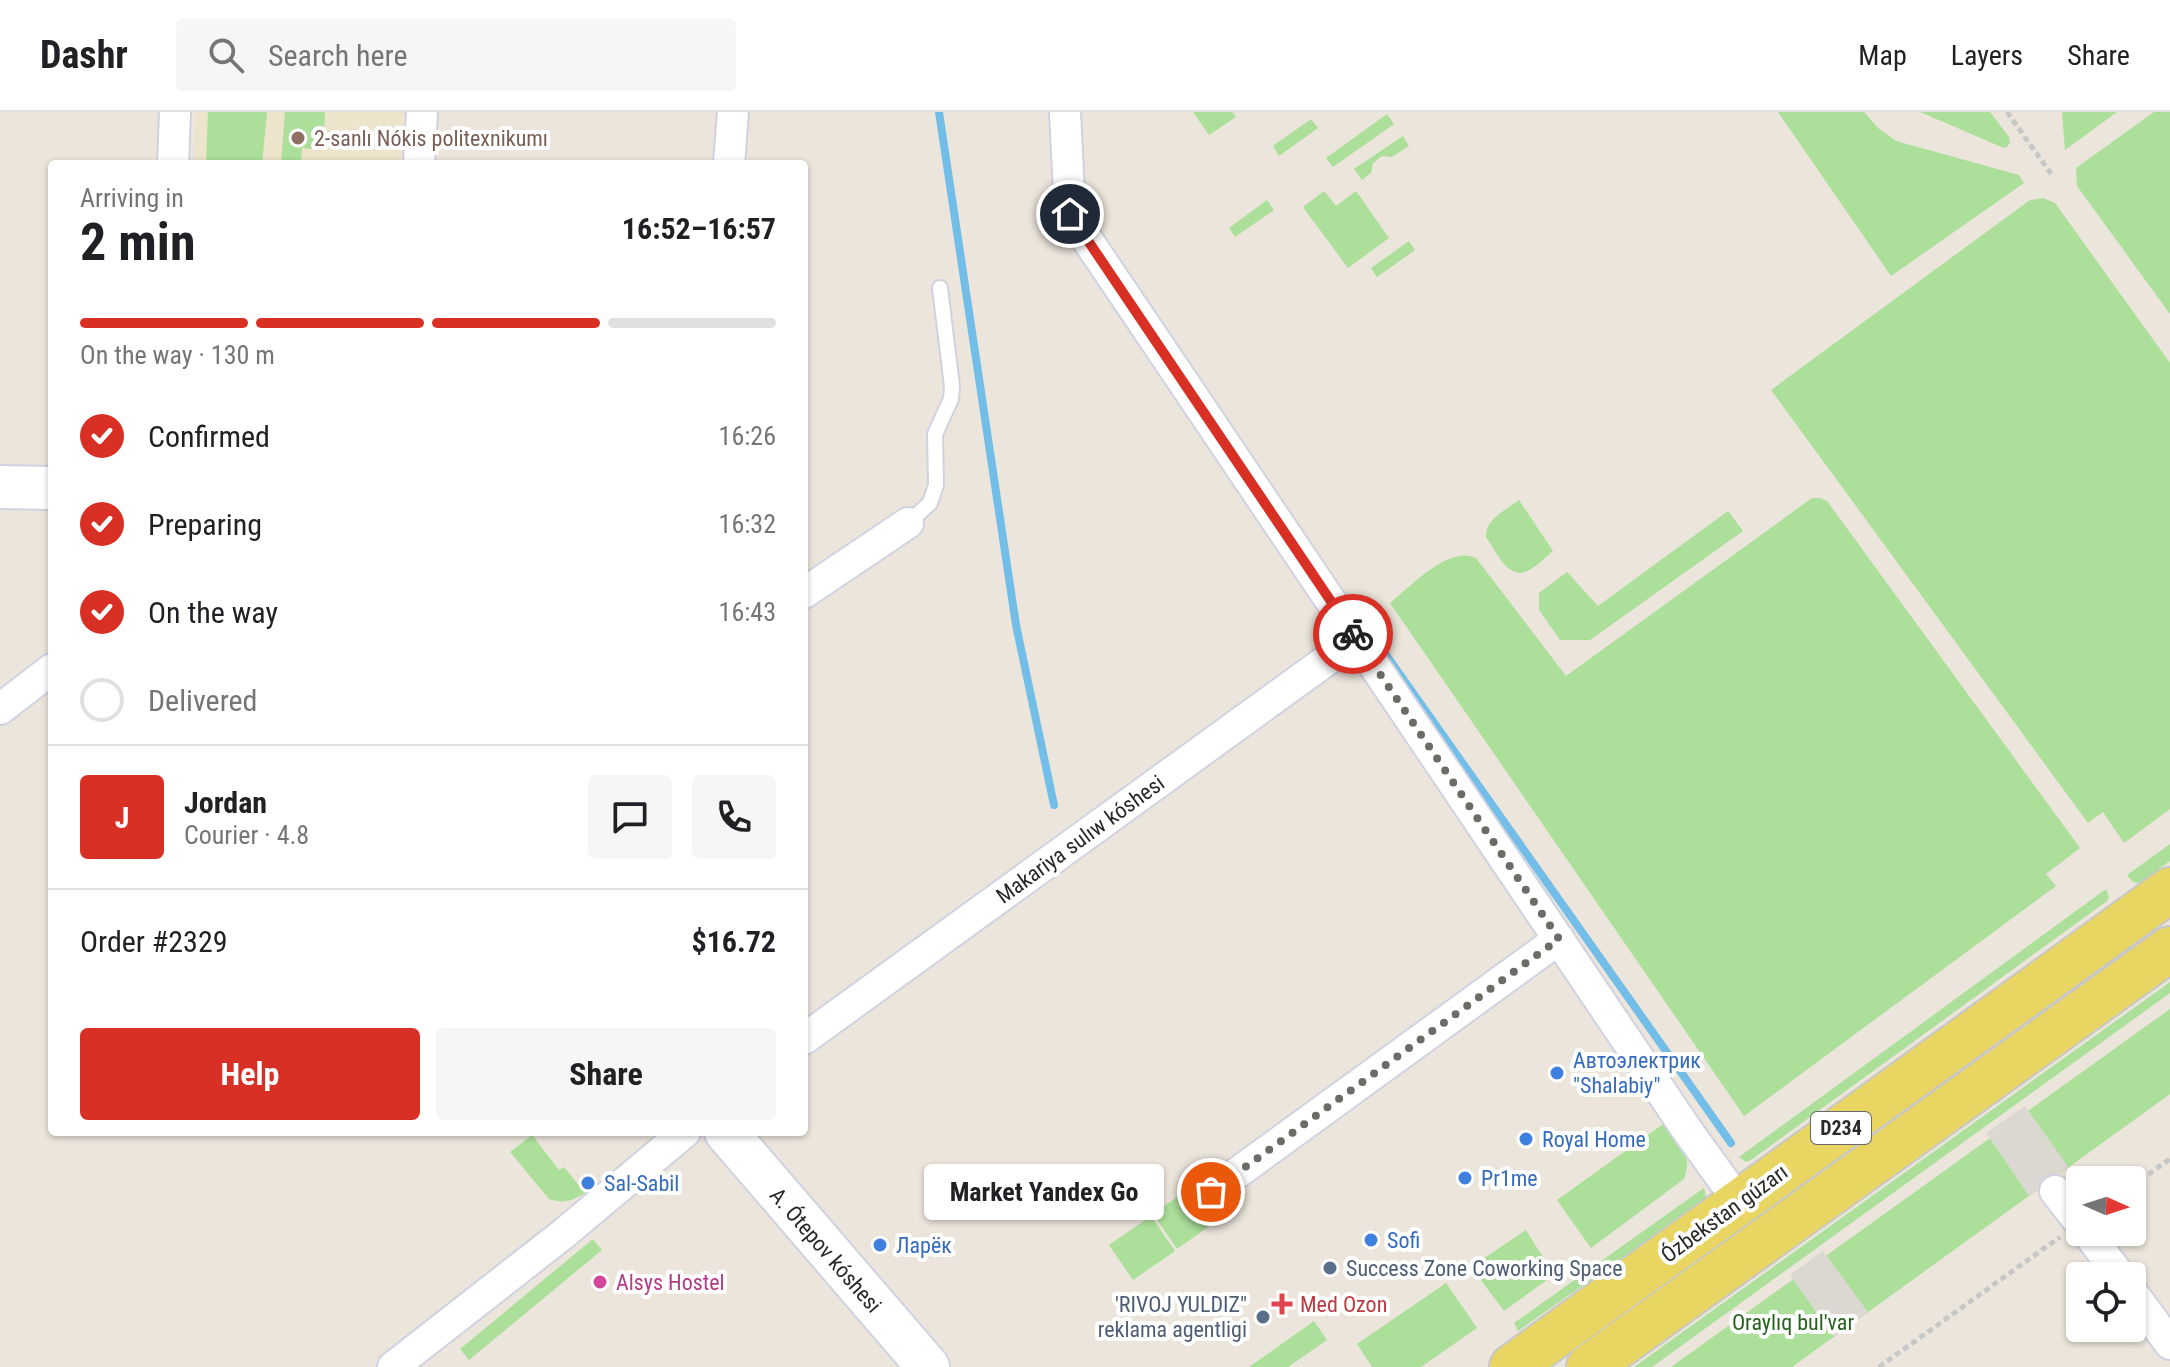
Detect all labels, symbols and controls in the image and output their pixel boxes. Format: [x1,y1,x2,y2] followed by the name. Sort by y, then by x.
[176,19,736,91] search box
[40,33,128,77] text: Dashr
[204,33,248,77] icon: search
[268,38,407,73] text: Search here
[1858,39,1907,72] text: Map
[1951,39,2023,72] text: Layers
[2067,39,2130,72] text: Share
[314,126,548,151] place label: 2-sanlı Nókis politexnikumı
[289,129,307,147] marker: 2-sanlı Nókis politexnikumı
[1036,180,1104,248] pin
[80,183,184,213] text: Arriving in
[1048,192,1092,236] icon: home
[622,211,776,246] text: 16:52–16:57
[80,212,196,273] text: 2 min
[80,340,275,370] text: On the way · 130 m
[80,414,124,458] icon: check
[148,419,270,454] text: Confirmed
[719,421,776,451] text: 16:26
[80,502,124,546] icon: check
[148,507,262,542] text: Preparing
[719,509,776,539] text: 16:32
[80,590,124,634] icon: check
[1313,594,1393,674] courier
[148,595,278,630] text: On the way
[719,597,776,627] text: 16:43
[1331,612,1375,656] icon: bike
[148,683,257,718] text: Delivered
[992,770,1169,909] street label: Makariya sulıw kóshesi
[588,775,672,859] button: chat
[692,775,776,859] button: phone
[184,785,267,820] text: Jordan
[115,800,129,835] text: J
[184,820,309,850] text: Courier · 4.8
[80,924,228,959] text: Order #2329
[691,924,776,959] text: $16.72
[80,1028,420,1120] button: Help
[436,1028,776,1120] button: Share
[1573,1048,1701,1098] place label: Автоэлектрик "Shalabiy"
[1548,1064,1566,1082] marker: Автоэлектрик "Shalabiy"
[1811,1112,1871,1144] road number: D234
[1542,1127,1646,1152] place label: Royal Home
[1517,1130,1535,1148] marker: Royal Home
[1177,1158,1245,1226] pin
[1656,1158,1792,1268] street label: Ózbekstan gúzarı
[923,1164,1163,1220] callout: Market Yandex Go
[1481,1166,1538,1191] place label: Pr1me
[2066,1166,2146,1246] north arrow
[2066,1166,2146,1342] map controls
[1456,1169,1474,1187] marker: Pr1me
[1189,1170,1233,1214] icon: bag
[604,1171,679,1196] place label: Sal-Sabil
[579,1174,597,1192] marker: Sal-Sabil
[950,1177,1138,1207] text: Market Yandex Go
[765,1182,887,1318] street label: A. Ótepov kóshesi
[1387,1228,1420,1253] place label: Sofi
[1362,1231,1380,1249] marker: Sofi
[896,1233,952,1258] place label: Ларёк
[871,1236,889,1254] marker: Ларёк
[1346,1256,1622,1281] place label: Success Zone Coworking Space
[1321,1259,1339,1277] marker: Success Zone Coworking Space
[2066,1262,2146,1342] button: locate
[616,1270,725,1295] place label: Alsys Hostel
[591,1273,609,1291] marker: Alsys Hostel
[1098,1292,1247,1342] place label: 'RIVOJ YULDIZ" reklama agentligi
[1300,1292,1387,1317] place label: Med Ozon
[1271,1293,1293,1315] marker: Med Ozon
[1254,1308,1272,1326] marker: 'RIVOJ YULDIZ" reklama agentligi
[1732,1310,1854,1335] park label: Oraylıq bul'var

